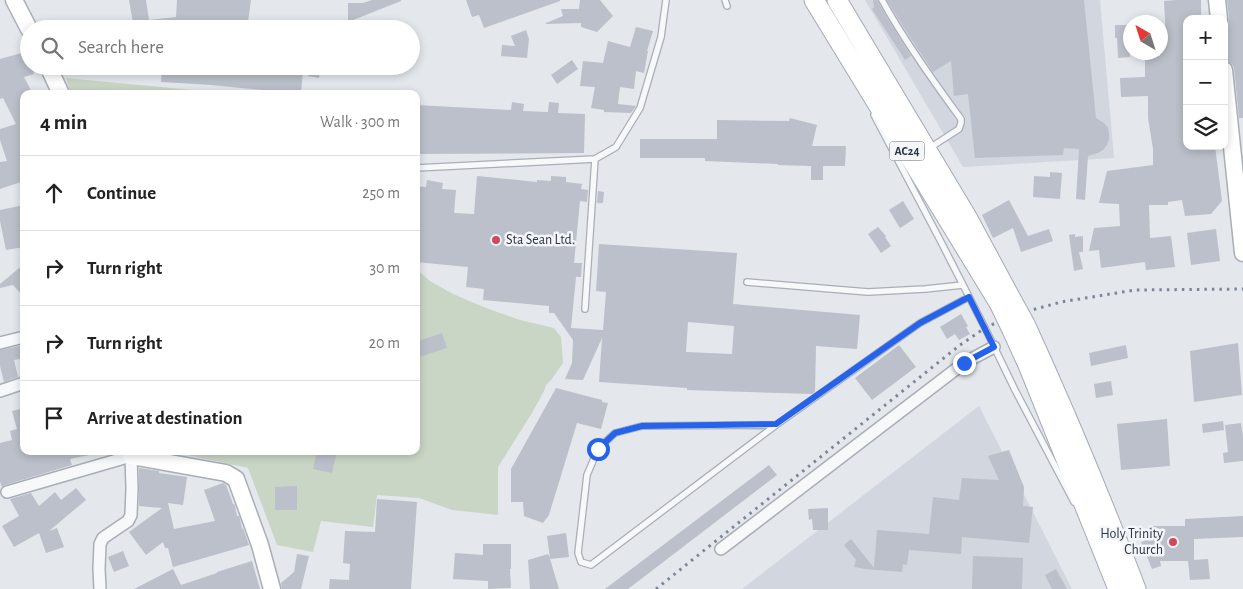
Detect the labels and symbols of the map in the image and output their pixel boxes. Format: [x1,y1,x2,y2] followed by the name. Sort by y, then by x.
[1123,15,1168,60] north arrow
[890,142,924,160] road number: AC24
[506,233,575,247] place label: Sta Sean Ltd.
[490,234,502,246] marker: Sta Sean Ltd.
[953,352,976,375] route end
[587,438,610,461] route start
[1100,527,1163,557] place label: Holy Trinity Church
[1167,536,1179,548] marker: Holy Trinity Church

